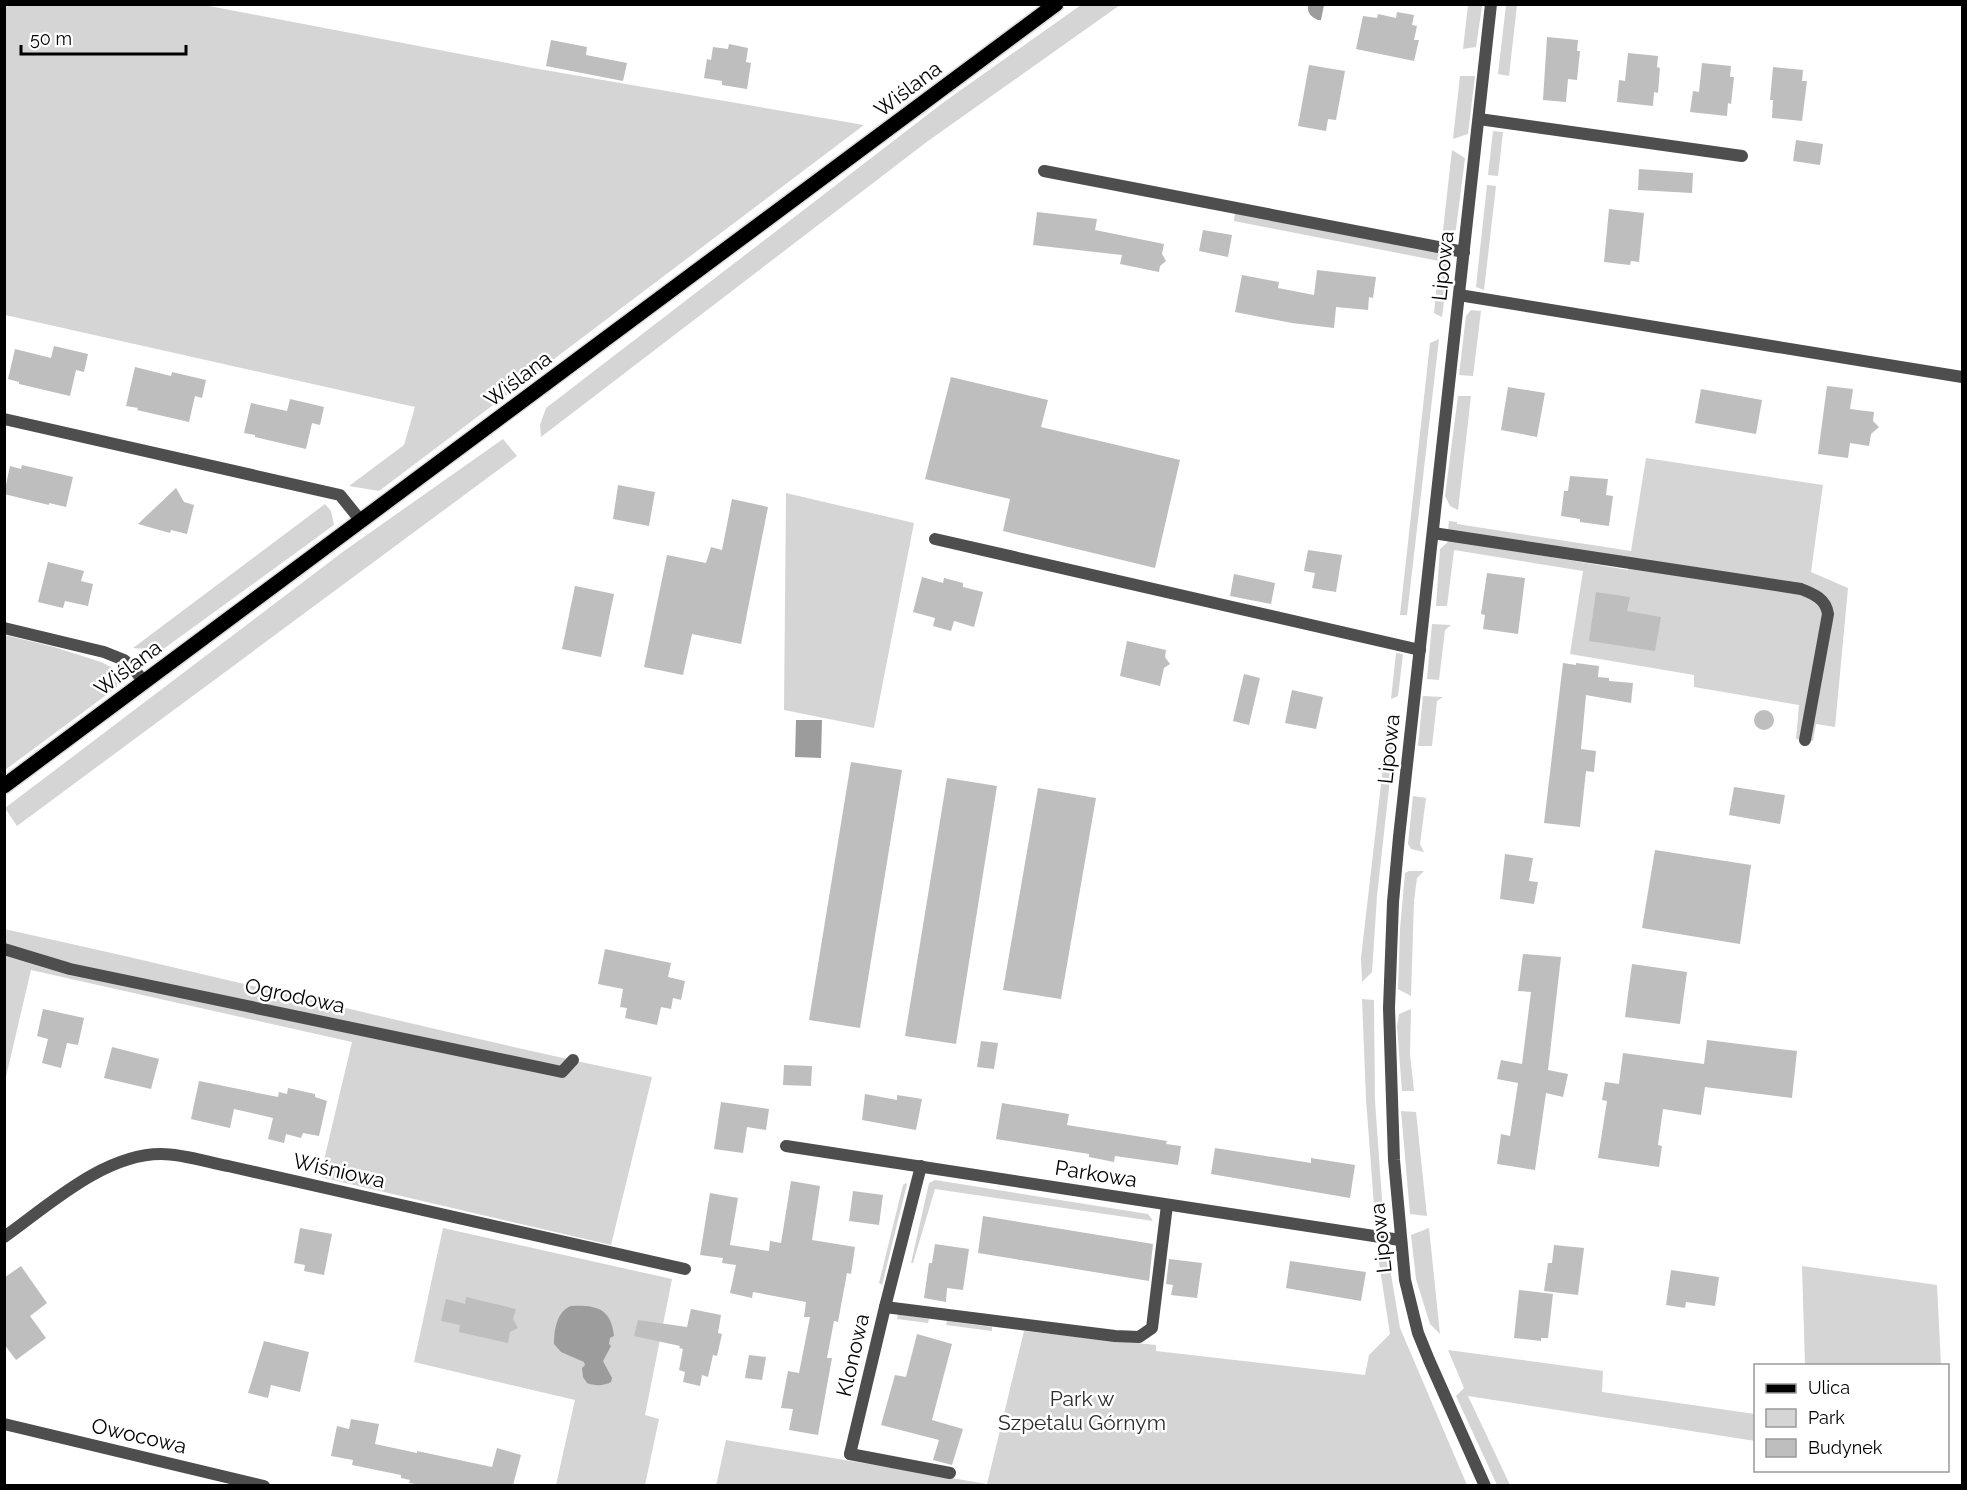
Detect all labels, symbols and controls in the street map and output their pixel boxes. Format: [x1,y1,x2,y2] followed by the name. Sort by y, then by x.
[21,18,186,56] scale bar
[30,28,72,49] text: 50 m
[869,55,946,122] street label: Wiślana
[1426,230,1459,302] street label: Lipowa
[479,345,556,412] street label: Wiślana
[89,634,166,701] street label: Wiślana
[1372,713,1405,785] street label: Lipowa
[243,973,347,1018] street label: Ogrodowa
[291,1148,388,1193] street label: Wiśniowa
[1053,1155,1139,1192] street label: Parkowa
[1364,1202,1397,1274] street label: Lipowa
[831,1311,874,1399] street label: Klonowa
[1754,1364,1949,1472] legend
[1808,1377,1850,1398] text: Ulica
[998,1386,1166,1435] park label: Park w Szpetalu Górnym
[1808,1407,1845,1428] text: Park
[89,1412,189,1459] street label: Owocowa
[1808,1437,1883,1458] text: Budynek

